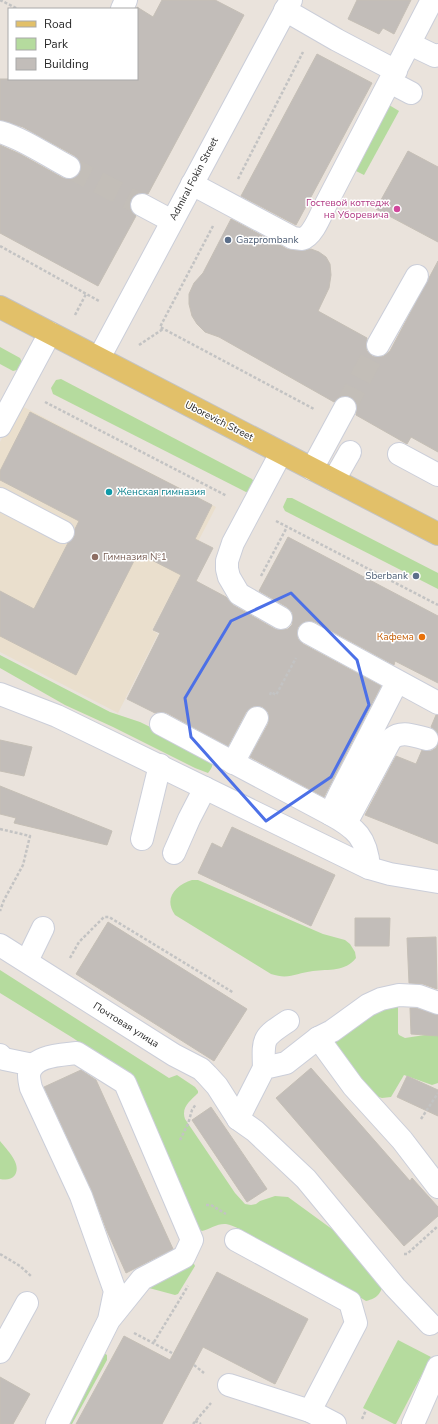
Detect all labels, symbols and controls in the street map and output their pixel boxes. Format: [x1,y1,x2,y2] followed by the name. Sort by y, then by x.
[8,8,138,80] legend
[44,16,72,32] text: Road
[44,36,69,52] text: Park
[44,56,89,72] text: Building
[166,135,222,223] street label: Admiral Fokin Street
[306,196,389,222] place label: Гостевой коттедж на Уборевича
[392,204,402,214] marker: Гостевой коттедж на Уборевича
[236,233,299,247] place label: Gazprombank
[223,235,233,245] marker: Gazprombank
[182,398,256,445] street label: Uborevich Street
[117,485,206,499] place label: Женская гимназия
[104,487,114,497] marker: Женская гимназия
[103,550,167,564] place label: Гимназия №1
[90,552,100,562] marker: Гимназия №1
[365,569,409,583] place label: Sberbank
[411,571,421,581] marker: Sberbank
[377,630,414,644] place label: Кафема
[417,632,427,642] marker: Кафема
[90,999,162,1051] street label: Почтовая улица

